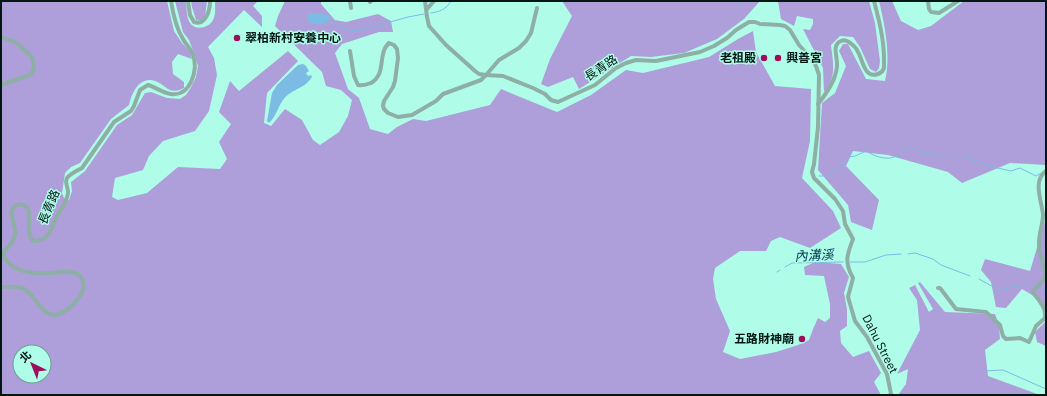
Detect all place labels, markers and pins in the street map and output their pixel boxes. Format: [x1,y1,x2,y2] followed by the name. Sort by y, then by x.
[245,30,341,45] place label: 翠柏新村安養中心
[232,33,242,43] marker: 翠柏新村安養中心
[720,50,756,65] place label: 老祖殿
[786,50,822,65] place label: 興善宮
[759,53,769,63] marker: 老祖殿
[773,53,783,63] marker: 興善宮
[734,331,794,346] place label: 五路財神廟
[797,334,807,344] marker: 五路財神廟

